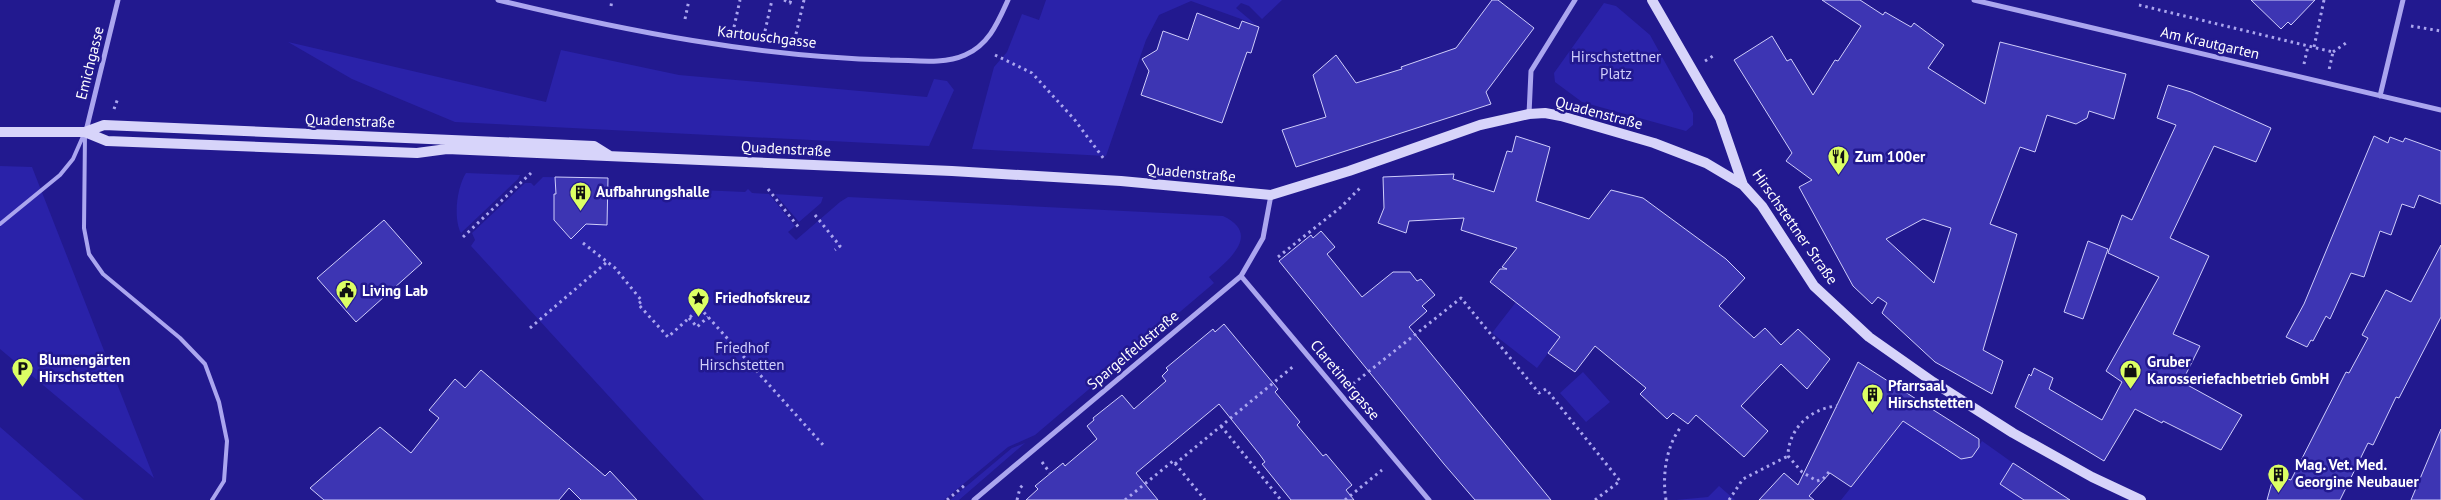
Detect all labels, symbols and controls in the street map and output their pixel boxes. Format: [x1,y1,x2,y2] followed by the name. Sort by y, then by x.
[716,21,818,52] street label: Kartouschgasse
[2159,22,2261,63] street label: Am Krautgarten
[71,24,108,102] street label: Emichgasse
[1571,47,1661,83] park label: Hirschstettner Platz
[1553,92,1645,133] street label: Quadenstraße
[305,109,395,132] street label: Quadenstraße
[741,137,832,160] street label: Quadenstraße
[1827,145,1851,176] restaurant icon: Zum 100er
[1855,147,1926,166] place label: Zum 100er
[1145,159,1237,186] street label: Quadenstraße
[1748,165,1842,288] street label: Hirschstettner Straße
[568,180,592,211] building icon: Aufbahrungshalle
[596,182,710,201] place label: Aufbahrungshalle
[334,279,358,310] public building icon: Living Lab
[362,281,428,300] place label: Living Lab
[687,286,711,317] place icon: Friedhofskreuz
[715,288,810,307] place label: Friedhofskreuz
[1083,306,1182,393] street label: Spargelfeldstraße
[1306,336,1384,424] street label: Claretinergasse
[699,338,785,374] park label: Friedhof Hirschstetten
[39,350,130,386] place label: Blumengärten Hirschstetten
[2147,352,2329,388] place label: Gruber Karosseriefachbetrieb GmbH
[11,357,35,388] parking icon: Blumengärten Hirschstetten
[2119,359,2143,390] shop icon: Gruber Karosseriefachbetrieb GmbH
[1888,376,1973,412] place label: Pfarrsaal Hirschstetten
[1860,383,1884,414] building icon: Pfarrsaal Hirschstetten
[2295,455,2419,491] place label: Mag. Vet. Med. Georgine Neubauer
[2267,462,2291,493] building icon: Mag. Vet. Med. Georgine Neubauer

